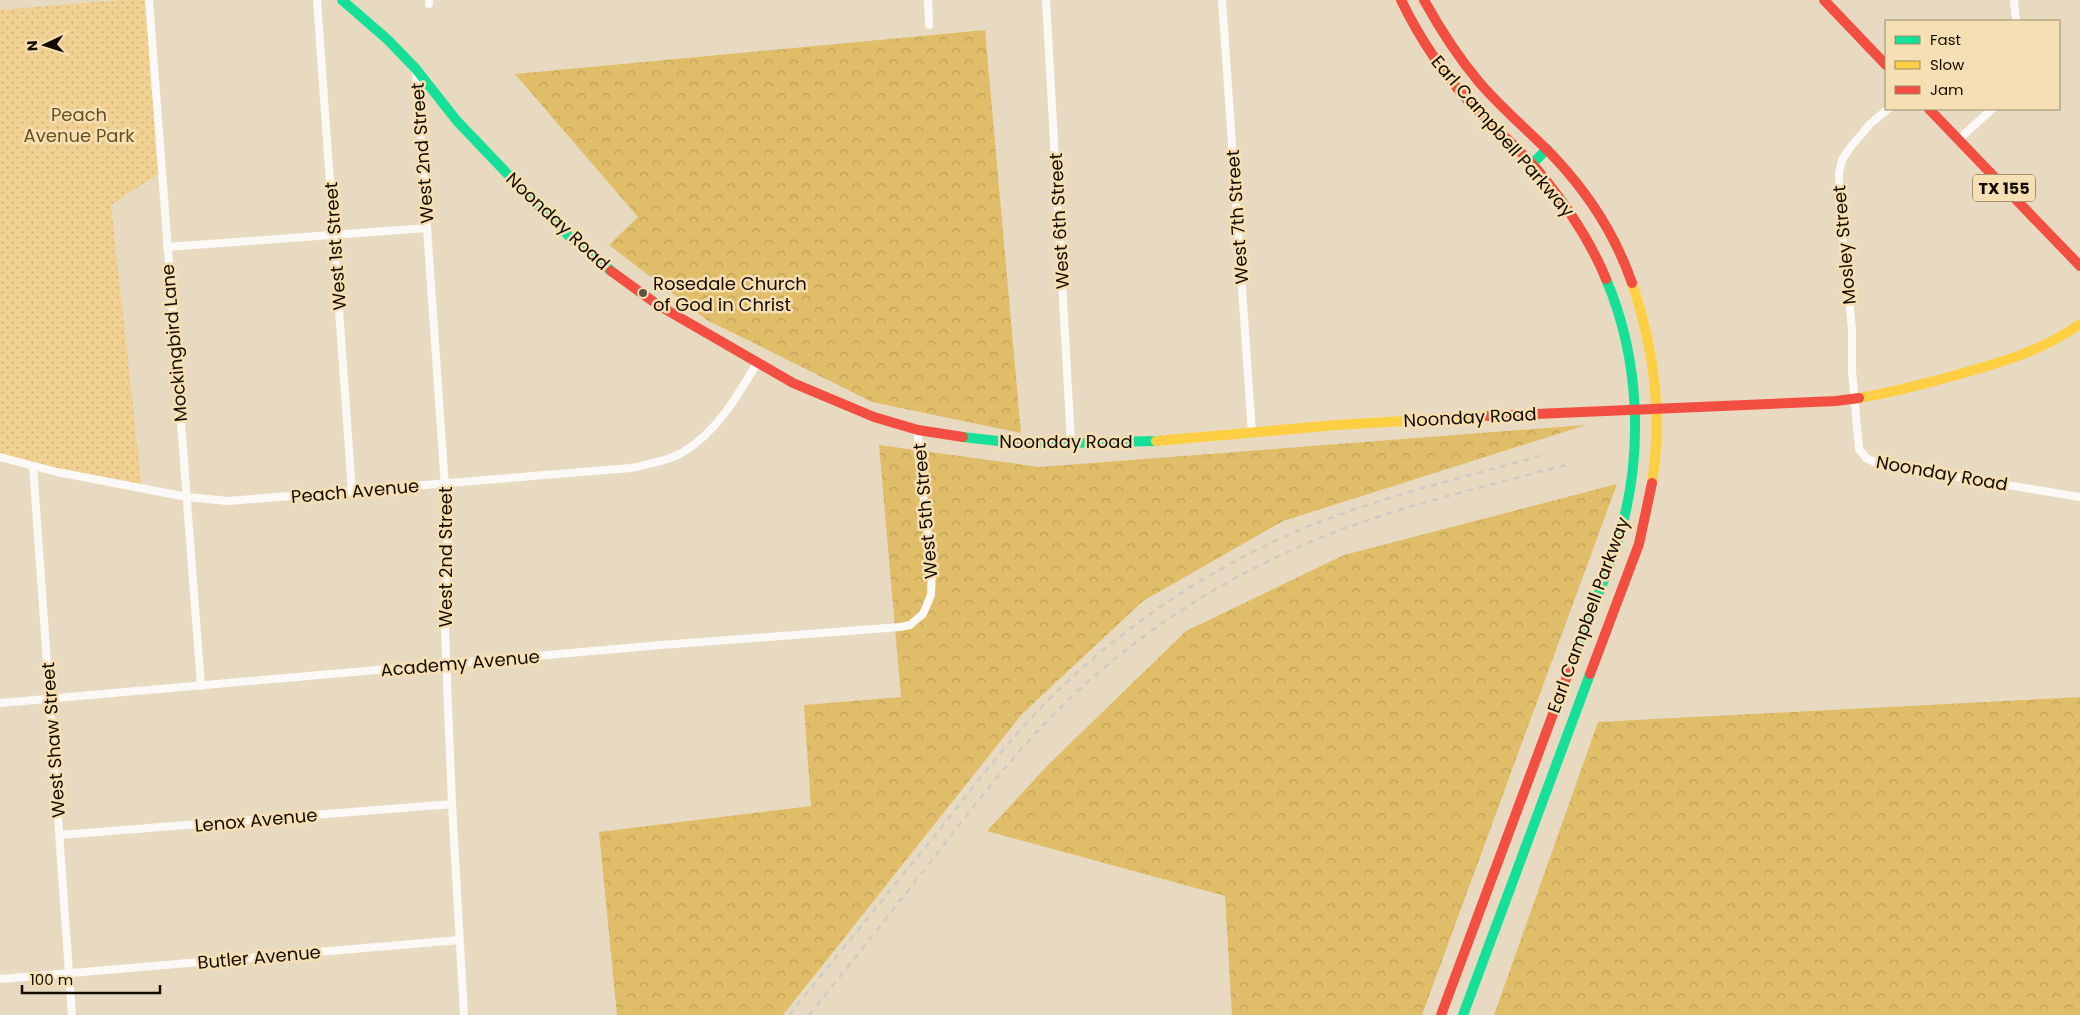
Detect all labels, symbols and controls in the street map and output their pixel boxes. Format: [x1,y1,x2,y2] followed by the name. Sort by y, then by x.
[20,20,70,70] north arrow
[1885,20,2060,110] legend
[1930,29,1961,50] text: Fast
[22,40,42,52] text: N
[1426,50,1580,222] street label: Earl Campbell Parkway
[1930,54,1965,75] text: Slow
[1930,79,1964,100] text: Jam
[405,82,439,224] street label: West 2nd Street
[24,102,135,148] park label: Peach Avenue Park
[1220,149,1254,285] street label: West 7th Street
[1043,152,1075,290] street label: West 6th Street
[501,166,615,276] street label: Noonday Road
[1973,174,2035,202] road number: TX 155
[318,181,352,311] street label: West 1st Street
[1826,184,1862,306] street label: Mosley Street
[155,263,193,423] street label: Mockingbird Lane
[653,271,807,317] place label: Rosedale Church of God in Christ
[637,287,649,299] marker: Rosedale Church of God in Christ
[1403,401,1537,433] street label: Noonday Road
[999,429,1133,454] street label: Noonday Road
[907,442,943,580] street label: West 5th Street
[1874,449,2010,497] street label: Noonday Road
[290,473,420,509] street label: Peach Avenue
[433,486,458,628] street label: West 2nd Street
[1541,514,1635,716] street label: Earl Campbell Parkway
[379,644,541,682] street label: Academy Avenue
[35,661,71,819] street label: West Shaw Street
[194,802,318,838] street label: Lenox Avenue
[196,939,322,975] street label: Butler Avenue
[22,962,160,994] scale bar
[30,969,73,990] text: 100 m

